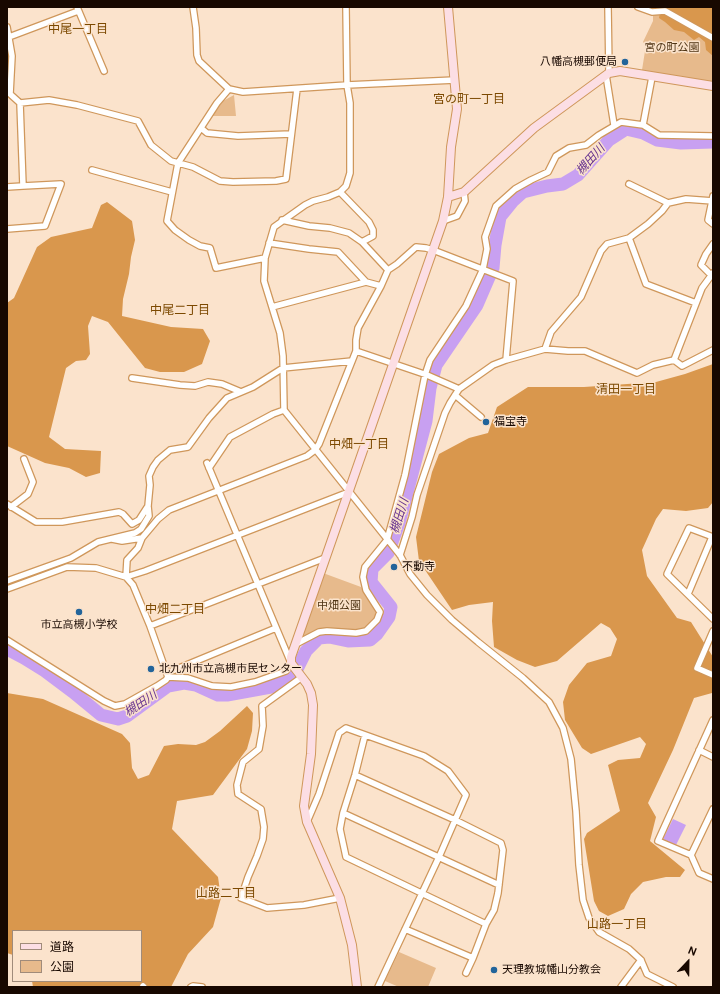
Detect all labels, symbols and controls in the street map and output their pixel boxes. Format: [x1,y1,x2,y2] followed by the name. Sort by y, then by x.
[48,23,108,37] district label: 中尾一丁目
[645,41,699,55] park label: 宮の町公園
[540,55,617,69] place label: 八幡高槻郵便局
[620,57,630,67] marker: 八幡高槻郵便局
[433,93,505,107] district label: 宮の町一丁目
[574,142,608,178] water label: 槻田川
[150,304,210,318] district label: 中尾二丁目
[596,383,656,397] district label: 清田一丁目
[494,415,527,429] place label: 福宝寺
[481,417,491,427] marker: 福宝寺
[329,438,389,452] district label: 中畑一丁目
[388,497,412,535] water label: 槻田川
[402,560,435,574] place label: 不動寺
[389,562,399,572] marker: 不動寺
[317,599,361,613] park label: 中畑公園
[145,603,205,617] district label: 中畑二丁目
[74,607,84,617] marker: 市立高槻小学校
[41,618,117,632] place label: 市立高槻小学校
[159,662,302,676] place label: 北九州市立高槻市民センター
[146,664,156,674] marker: 北九州市立高槻市民センター
[122,688,160,720] water label: 槻田川
[196,887,256,901] district label: 山路二丁目
[587,918,647,932] district label: 山路一丁目
[12,930,142,982] legend
[50,939,74,955] text: 道路
[668,942,708,982] north arrow
[686,943,699,959] text: N
[50,959,74,975] text: 公園
[502,963,601,977] place label: 天理教城幡山分教会
[489,965,499,975] marker: 天理教城幡山分教会

